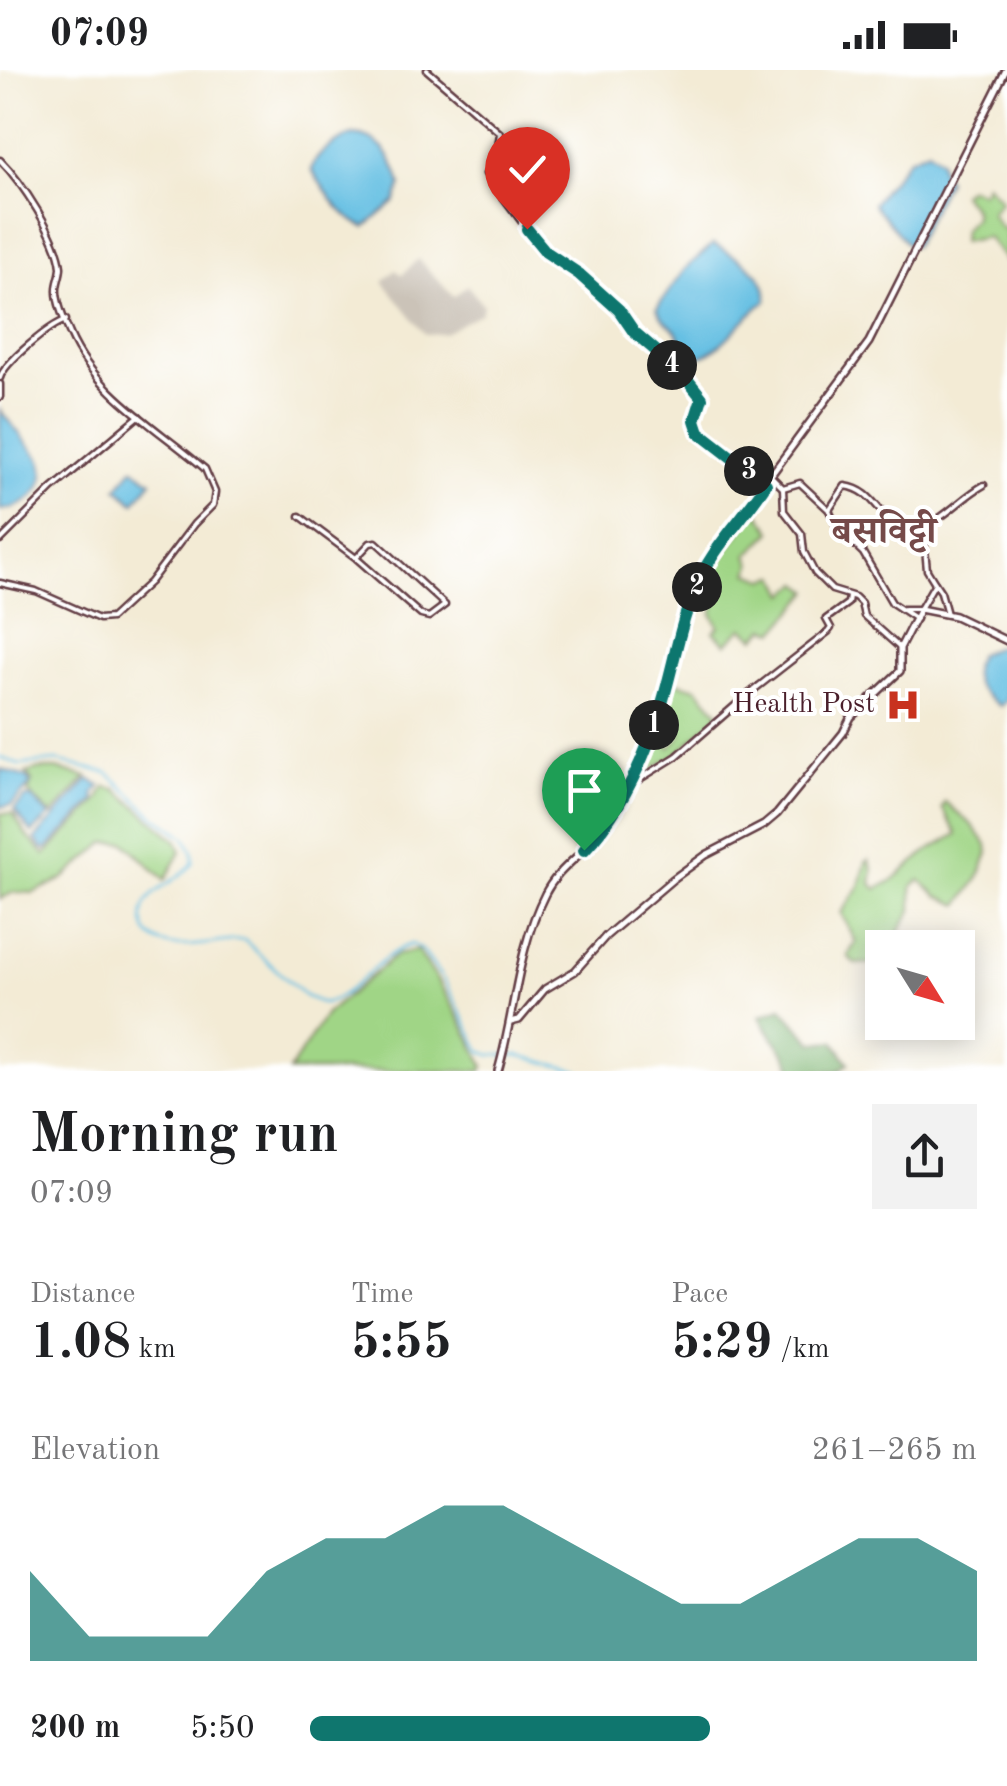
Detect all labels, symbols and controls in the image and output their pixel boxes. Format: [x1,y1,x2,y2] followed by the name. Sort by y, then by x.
[50,16,149,54] text: 07:09
[485,127,570,230] pin
[500,142,555,197] icon: check
[647,340,697,390] pin: 4
[664,351,680,379] text: 4
[724,446,774,496] pin: 3
[741,457,757,485] text: 3
[829,509,939,553] district label: बसविट्टी
[672,562,722,612] pin: 2
[689,573,705,601] text: 2
[884,686,922,724] hospital icon: Health Post
[732,691,875,719] place label: Health Post
[629,700,679,750] pin: 1
[646,711,662,739] text: 1
[542,748,627,851] pin
[557,763,612,818] icon: arrive
[865,930,975,1040] north arrow
[865,930,975,1040] map controls
[872,1104,977,1209] button: share
[30,1109,339,1164] text: Morning run
[30,1178,113,1210] text: 07:09
[30,1281,135,1309] text: Distance
[351,1281,413,1309] text: Time
[671,1281,728,1309] text: Pace
[30,1319,131,1369] text: 1.08
[351,1319,452,1369] text: 5:55
[671,1319,772,1369] text: 5:29
[131,1336,176,1364] text: km
[772,1336,830,1364] text: /km
[30,1435,160,1467] text: Elevation
[811,1435,977,1467] text: 261–265 m
[30,1713,120,1745] text: 200 m
[190,1713,255,1745] text: 5:50

